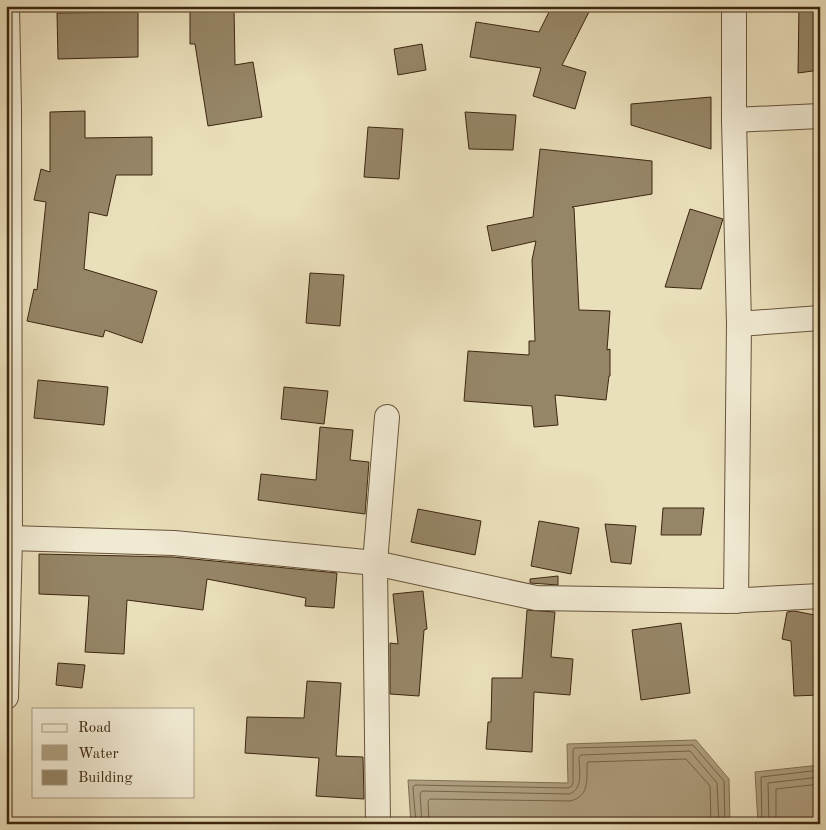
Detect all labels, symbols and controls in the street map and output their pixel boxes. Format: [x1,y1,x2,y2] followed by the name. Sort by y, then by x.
[32,708,195,798] legend
[78,721,112,736] text: Road
[78,747,119,762] text: Water
[78,771,133,786] text: Building

